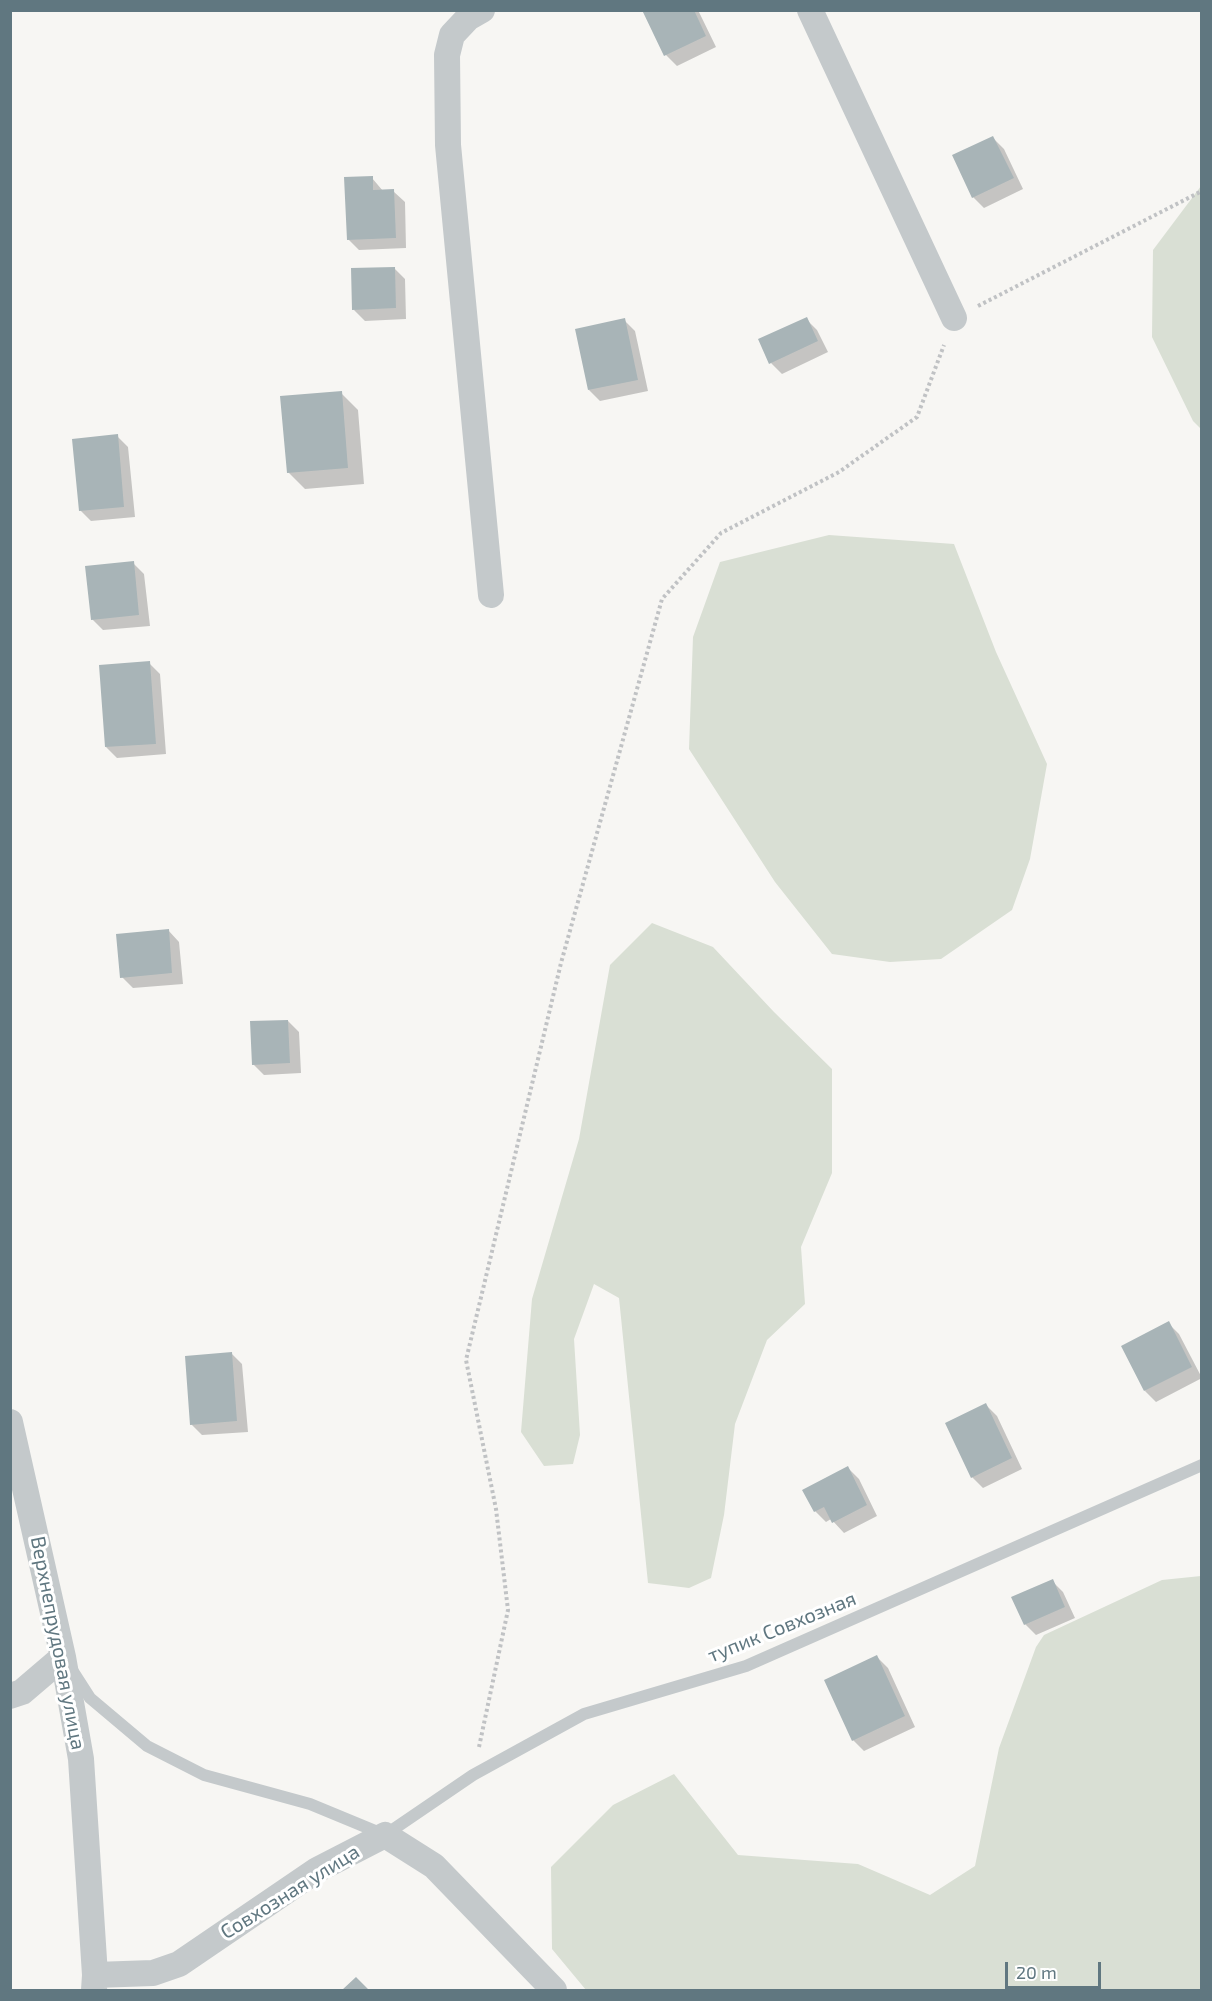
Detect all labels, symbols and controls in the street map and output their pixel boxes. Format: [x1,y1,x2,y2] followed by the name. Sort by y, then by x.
[25,1534,91,1752] street label: Верхнепрудовая улица
[704,1586,860,1668] street label: тупик Совхозная
[216,1840,364,1944] street label: Совхозная улица
[1008,1950,1104,1988] scale bar
[1016,1961,1057,1983] text: 20 m

